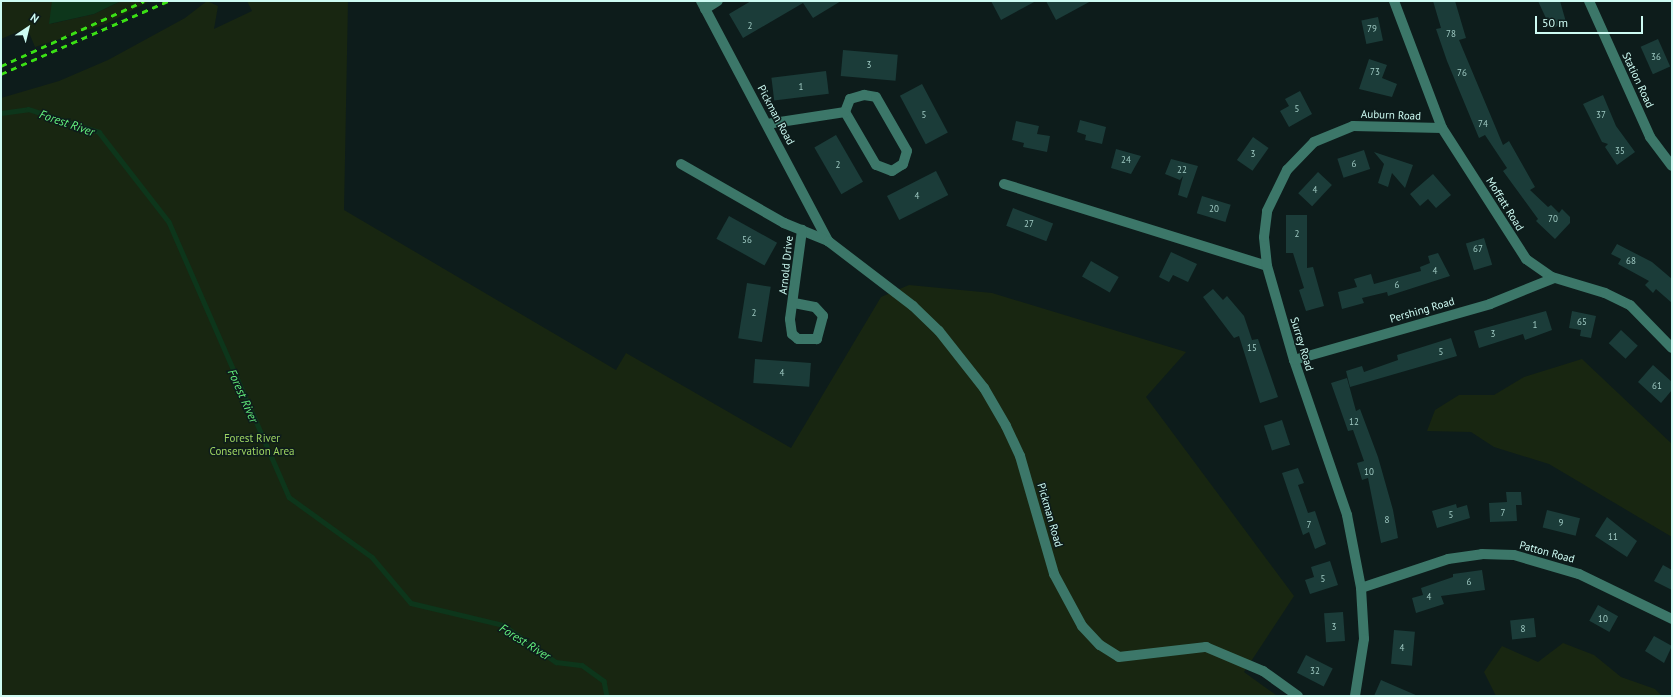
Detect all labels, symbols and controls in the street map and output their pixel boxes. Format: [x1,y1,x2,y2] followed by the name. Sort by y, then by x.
[8,8,48,48] north arrow
[1537,8,1645,34] scale bar
[28,10,42,26] text: N
[1542,15,1568,30] text: 50 m
[748,21,752,31] house number: 2
[1367,24,1377,34] house number: 79
[1446,29,1456,39] house number: 78
[1619,50,1657,110] street label: Station Road
[1651,52,1661,62] house number: 36
[867,60,871,70] house number: 3
[1370,67,1380,77] house number: 73
[1457,68,1467,78] house number: 76
[799,82,803,92] house number: 1
[755,83,797,147] street label: Pickman Road
[1295,104,1299,114] house number: 5
[37,107,97,139] water label: Forest River
[1361,107,1421,123] street label: Auburn Road
[922,110,926,120] house number: 5
[1596,110,1606,120] house number: 37
[1478,119,1488,129] house number: 74
[1615,146,1625,156] house number: 35
[1251,149,1255,159] house number: 3
[1121,155,1131,165] house number: 24
[1352,159,1356,169] house number: 6
[836,160,840,170] house number: 2
[1177,165,1187,175] house number: 22
[1483,175,1527,233] street label: Moffatt Road
[1313,185,1317,195] house number: 4
[915,191,919,201] house number: 4
[1209,204,1219,214] house number: 20
[1548,214,1558,224] house number: 70
[1024,219,1034,229] house number: 27
[1295,229,1299,239] house number: 2
[742,235,752,245] house number: 56
[776,235,796,295] street label: Arnold Drive
[1473,244,1483,254] house number: 67
[1626,256,1636,266] house number: 68
[1433,266,1437,276] house number: 4
[1395,280,1399,290] house number: 6
[1388,294,1456,326] street label: Pershing Road
[752,308,756,318] house number: 2
[1288,315,1316,373] street label: Surrey Road
[1577,317,1587,327] house number: 65
[1533,320,1537,330] house number: 1
[1491,329,1495,339] house number: 3
[1247,343,1257,353] house number: 15
[1439,347,1443,357] house number: 5
[225,367,261,425] water label: Forest River
[780,368,784,378] house number: 4
[1652,381,1662,391] house number: 61
[1349,417,1359,427] house number: 12
[209,432,295,458] park label: Forest River Conservation Area
[1364,467,1374,477] house number: 10
[1035,481,1065,549] street label: Pickman Road
[1501,508,1505,518] house number: 7
[1449,510,1453,520] house number: 5
[1385,515,1389,525] house number: 8
[1559,518,1563,528] house number: 9
[1307,520,1311,530] house number: 7
[1608,532,1618,542] house number: 11
[1518,538,1576,566] street label: Patton Road
[1321,574,1325,584] house number: 5
[1467,577,1471,587] house number: 6
[1427,592,1431,602] house number: 4
[1598,614,1608,624] house number: 10
[497,621,553,663] water label: Forest River
[1332,622,1336,632] house number: 3
[1521,624,1525,634] house number: 8
[1400,643,1404,653] house number: 4
[1310,666,1320,676] house number: 32

